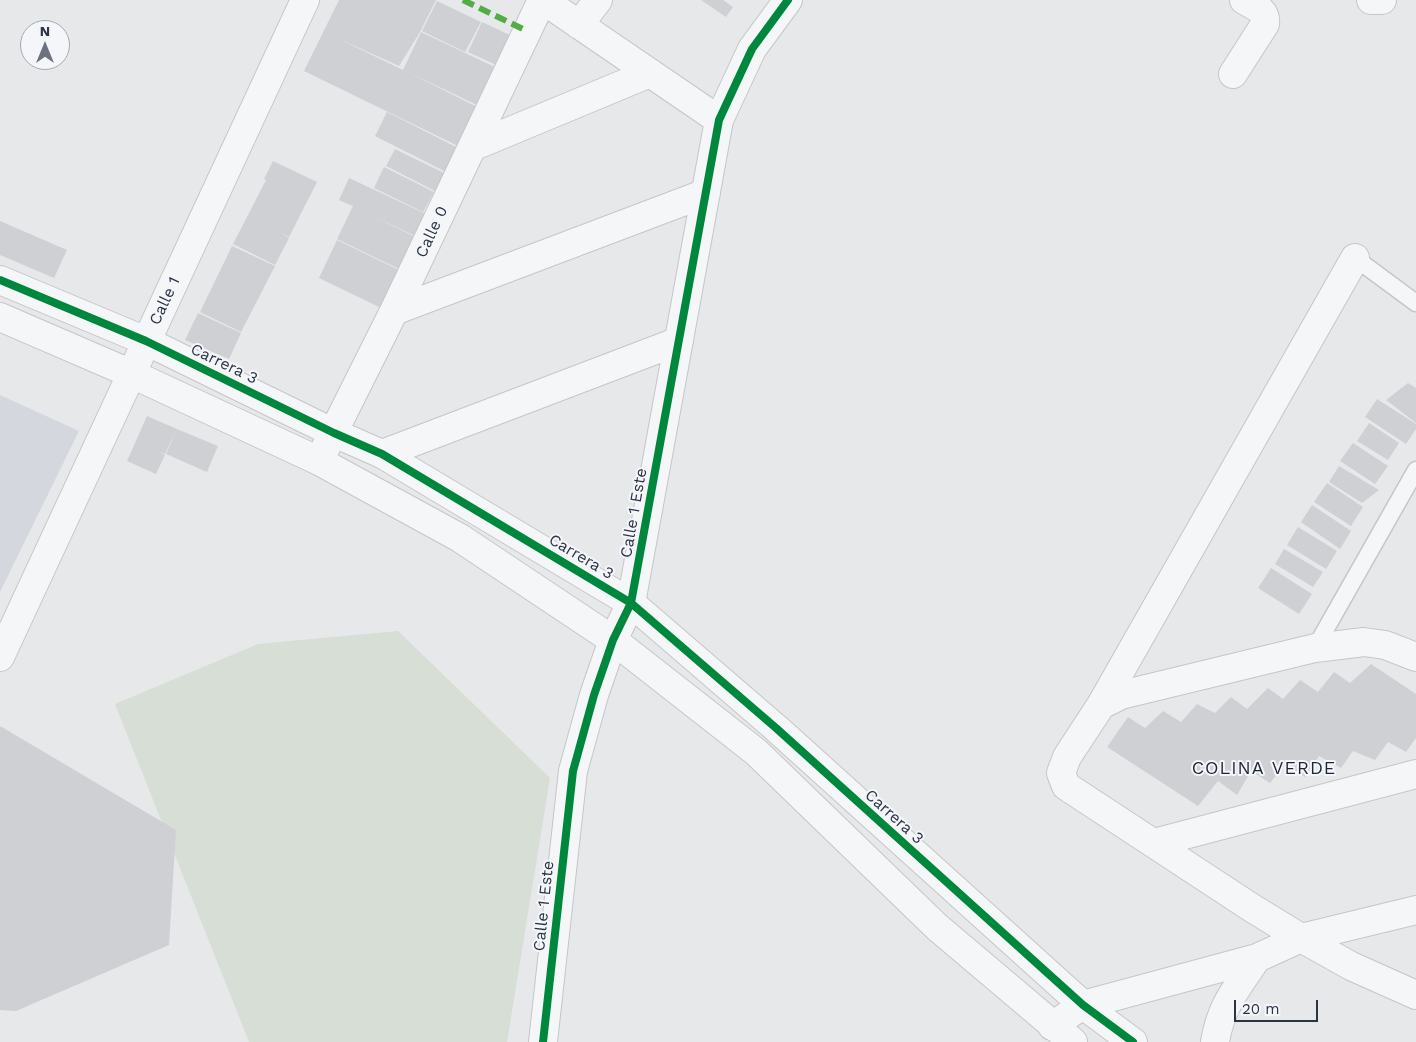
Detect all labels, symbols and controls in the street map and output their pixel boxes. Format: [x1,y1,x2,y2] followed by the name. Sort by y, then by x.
[20,20,70,70] north arrow
[40,23,50,39] text: N
[412,203,452,261] street label: Calle 0
[146,274,184,328] street label: Calle 1
[187,340,261,388] street label: Carrera 3
[617,467,651,559] street label: Calle 1 Este
[545,530,617,584] street label: Carrera 3
[1190,758,1338,780] district label: COLINA VERDE
[861,786,927,848] street label: Carrera 3
[530,860,558,952] street label: Calle 1 Este
[1236,990,1320,1022] scale bar
[1242,1000,1280,1018] text: 20 m

